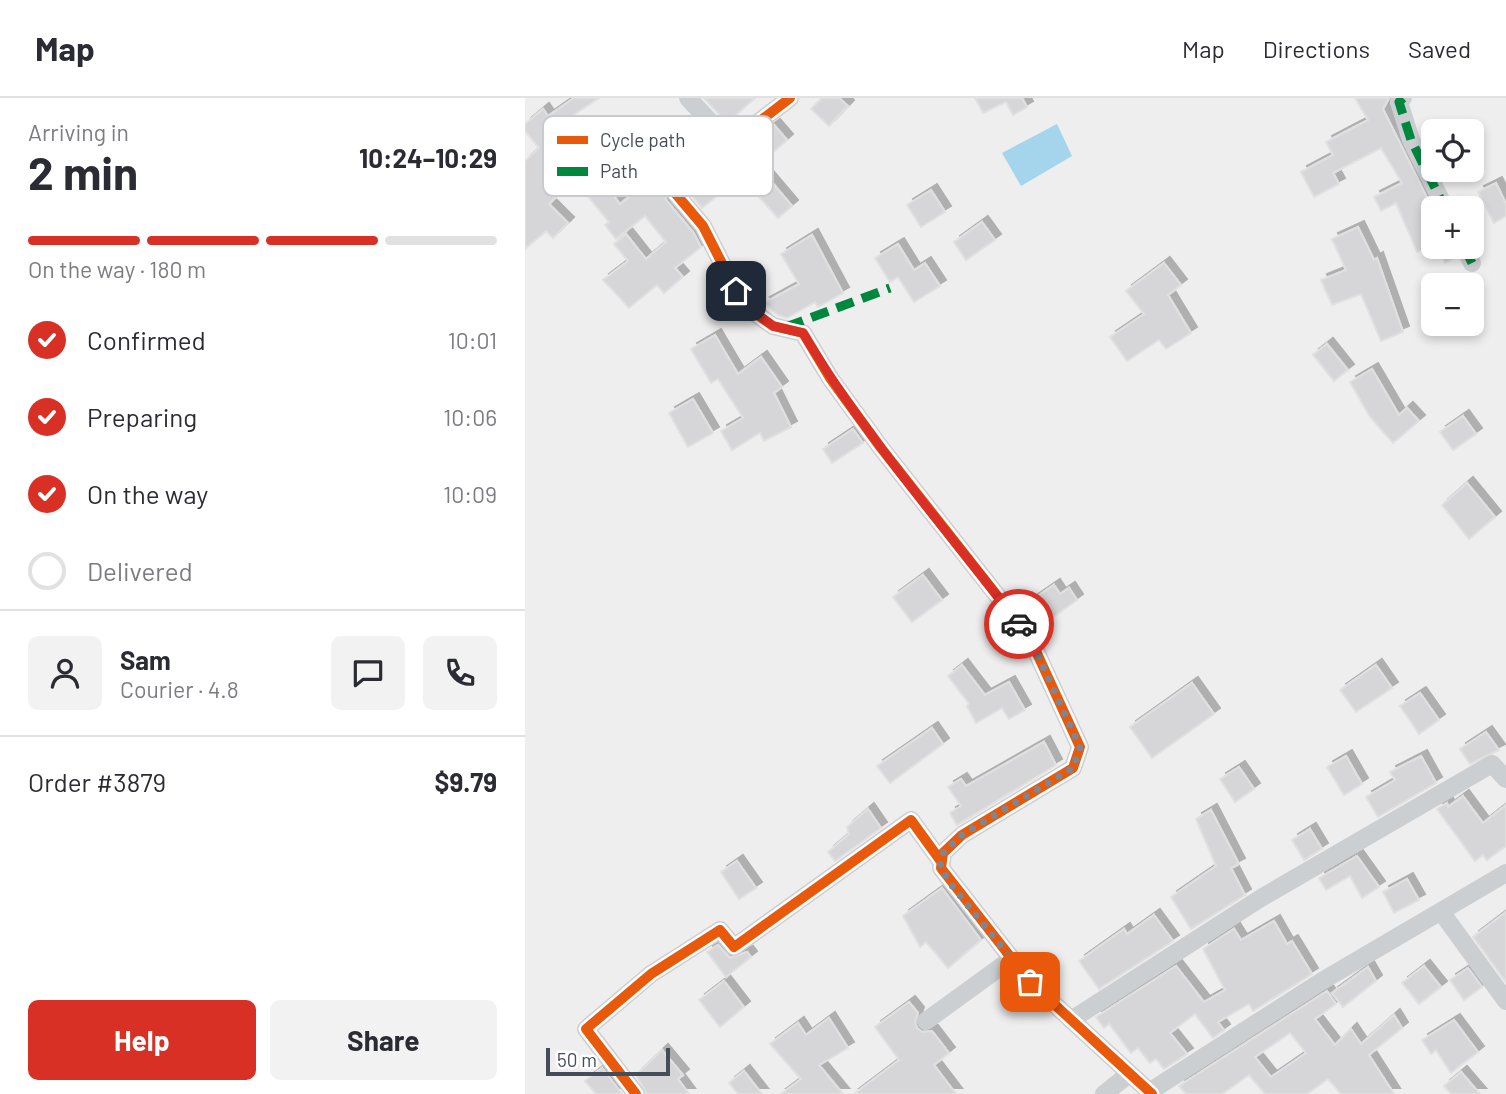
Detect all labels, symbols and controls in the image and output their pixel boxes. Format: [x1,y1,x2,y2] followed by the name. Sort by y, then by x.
[35,28,95,68] text: Map
[1182,34,1225,63] text: Map
[1263,34,1370,63] text: Directions
[1408,34,1471,63] text: Saved
[543,116,773,196] legend
[28,118,129,146] text: Arriving in
[1421,119,1484,336] map controls
[1421,119,1484,182] button: locate
[600,128,685,151] text: Cycle path
[359,142,497,173] text: 10:24–10:29
[28,144,138,199] text: 2 min
[600,159,638,182] text: Path
[1421,196,1484,259] button: +
[28,255,206,283] text: On the way · 180 m
[706,261,766,321] pin
[717,272,755,310] icon: home
[1421,273,1484,336] button: −
[28,321,66,359] icon: check
[87,324,206,355] text: Confirmed
[448,326,497,354] text: 10:01
[28,398,66,436] icon: check
[87,401,197,432] text: Preparing
[443,403,497,431] text: 10:06
[28,475,66,513] icon: check
[87,478,208,509] text: On the way
[443,480,497,508] text: 10:09
[87,555,193,586] text: Delivered
[984,589,1054,659] courier
[1000,605,1038,643] icon: car
[28,636,102,710] button: person
[331,636,405,710] button: chat
[423,636,497,710] button: phone
[120,644,171,675] text: Sam
[120,675,239,703] text: Courier · 4.8
[28,766,166,797] text: Order #3879
[435,766,497,797] text: $9.79
[1000,952,1060,1012] pin
[1011,963,1049,1001] icon: bag
[28,1000,256,1080] button: Help
[270,1000,497,1080] button: Share
[546,1045,670,1077] scale bar
[557,1048,597,1071] text: 50 m

